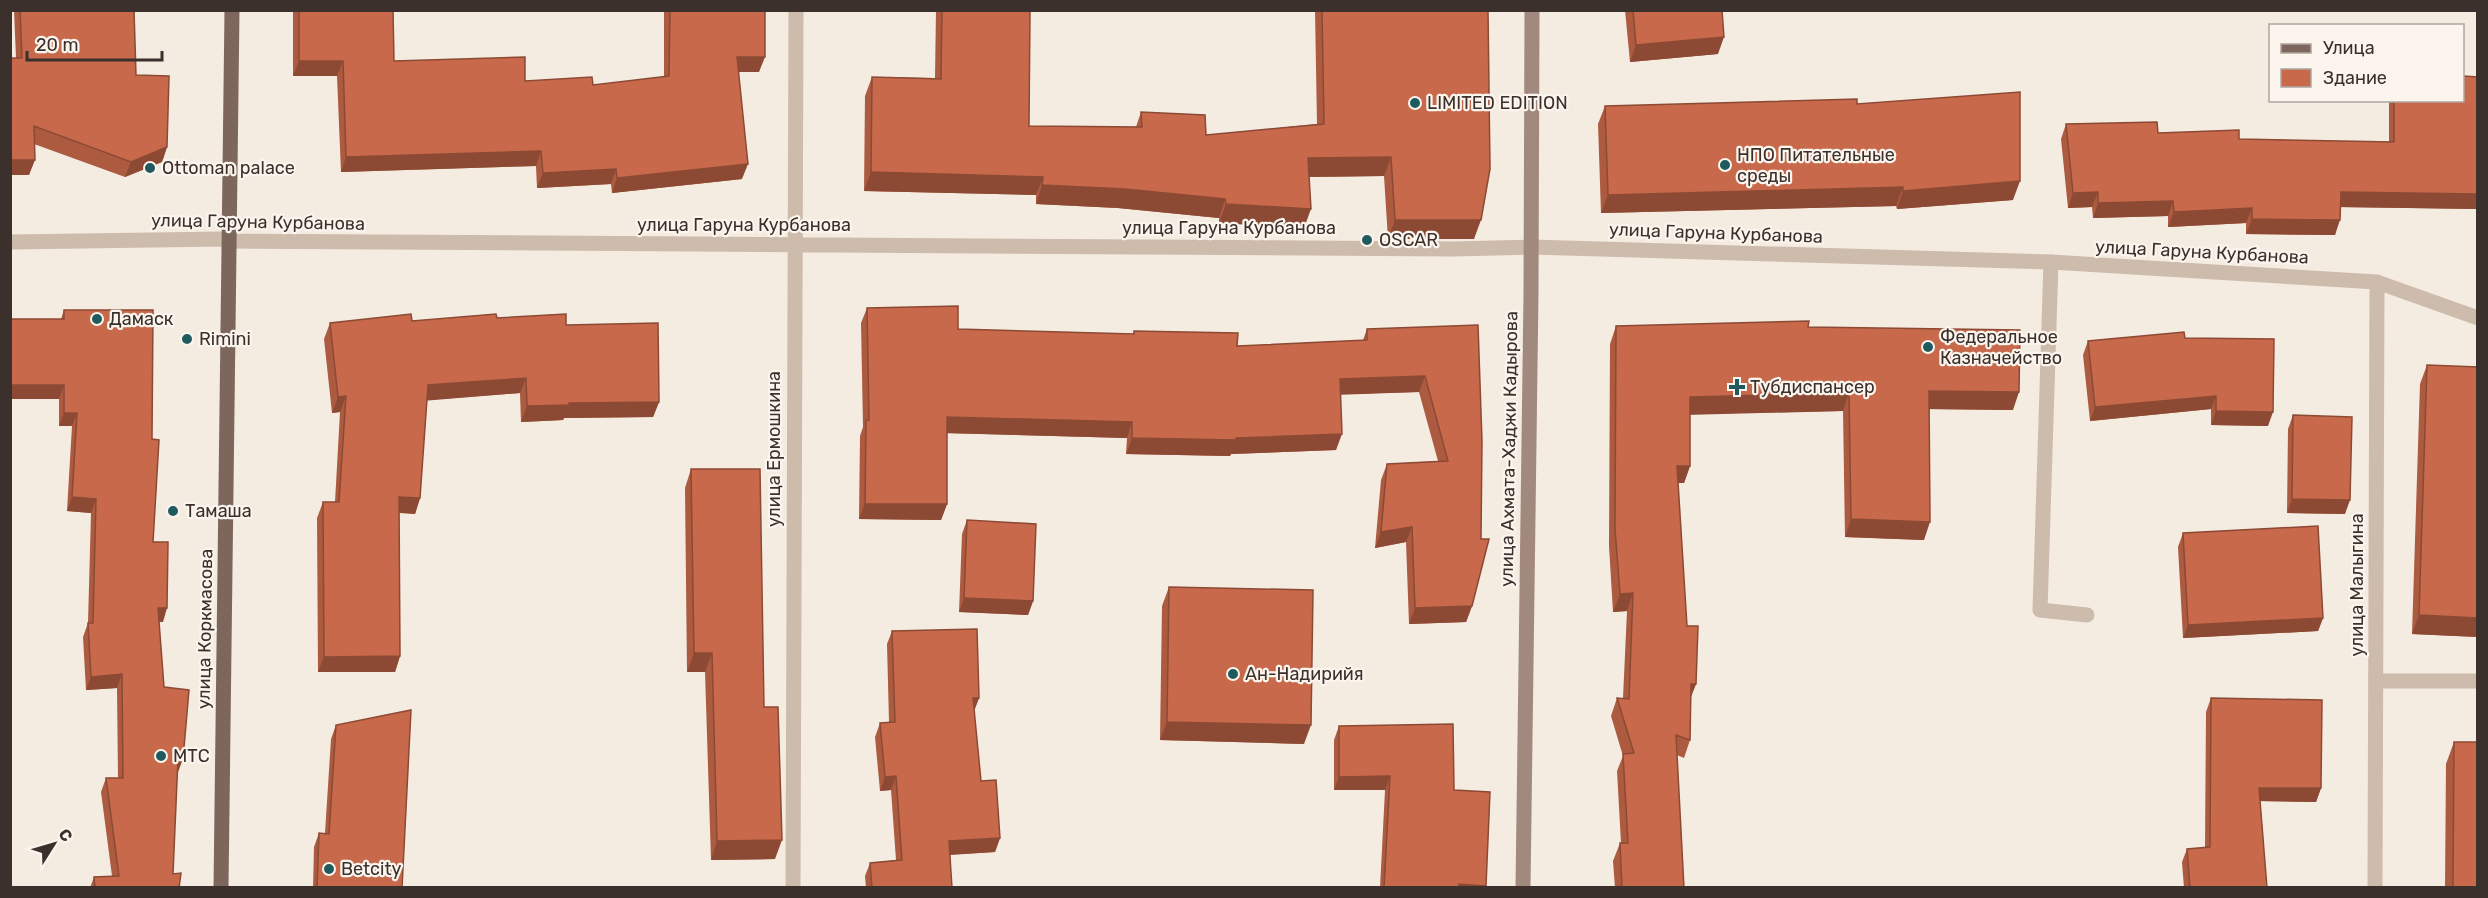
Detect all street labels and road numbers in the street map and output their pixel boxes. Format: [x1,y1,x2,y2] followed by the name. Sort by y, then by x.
[151,209,365,235] street label: улица Гаруна Курбанова
[637,214,851,236] street label: улица Гаруна Курбанова
[1122,217,1336,239] street label: улица Гаруна Курбанова
[1609,218,1823,248] street label: улица Гаруна Курбанова
[2095,235,2309,269] street label: улица Гаруна Курбанова
[1496,311,1522,587] street label: улица Ахмата-Хаджи Кадырова
[763,371,785,527] street label: улица Ермошкина
[2346,513,2368,657] street label: улица Малыгина
[193,549,217,709] street label: улица Коркмасова

